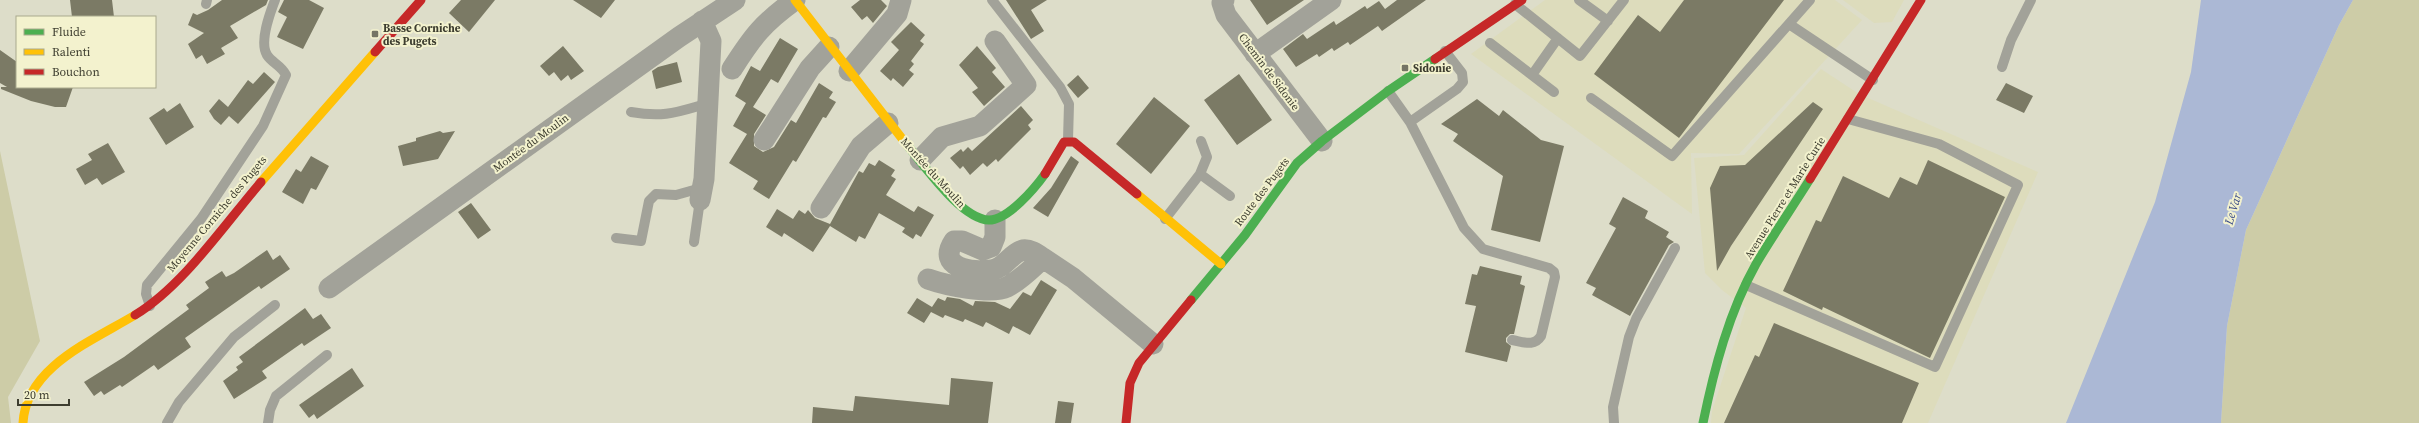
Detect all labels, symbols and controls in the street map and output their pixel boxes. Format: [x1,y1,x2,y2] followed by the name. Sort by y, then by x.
[16,16,156,88] legend
[383,21,461,49] place label: Basse Corniche des Pugets
[52,24,86,40] text: Fluide
[370,29,380,39] marker: Basse Corniche des Pugets
[1235,30,1303,114] street label: Chemin de Sidonie
[52,44,91,60] text: Ralenti
[1413,61,1451,76] place label: Sidonie
[1400,63,1410,73] marker: Sidonie
[52,64,100,80] text: Bouchon
[490,110,572,176] street label: Montée du Moulin
[1741,134,1829,262] street label: Avenue Pierre et Marie Curie
[897,135,969,212] street label: Montée du Moulin
[164,153,270,275] street label: Moyenne Corniche des Pugets
[1231,154,1293,230] street label: Route des Pugets
[2220,190,2246,228] water label: Le Var
[18,381,69,407] scale bar
[24,387,50,403] text: 20 m

